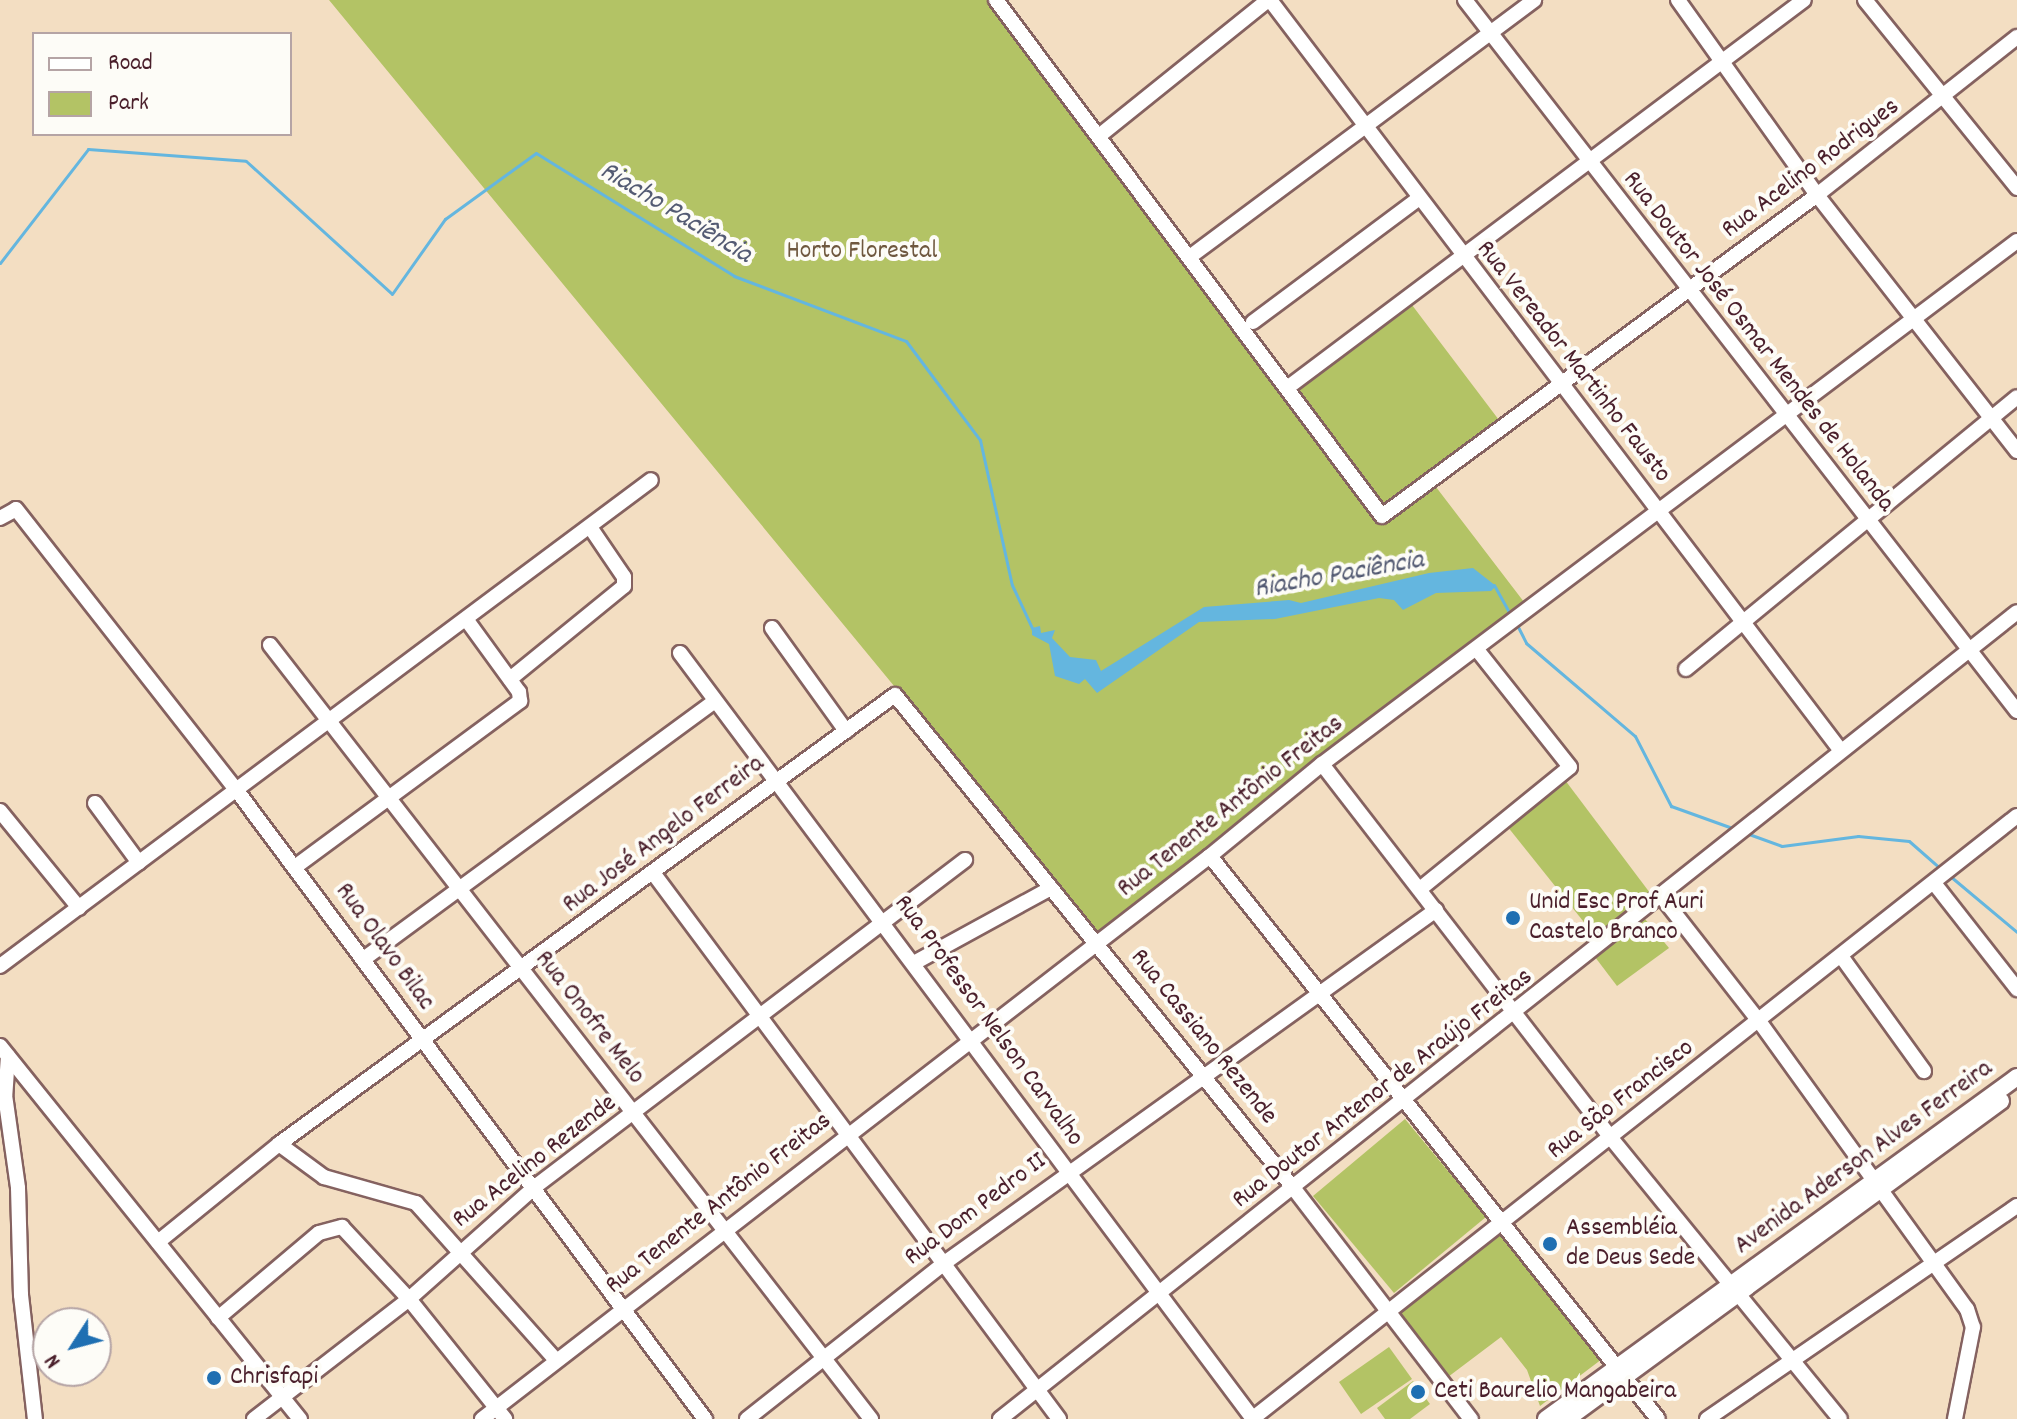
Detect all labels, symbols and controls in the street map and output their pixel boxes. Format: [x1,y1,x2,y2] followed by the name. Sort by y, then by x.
[32,32,292,136] legend
[108,47,153,81] text: Road
[108,87,149,121] text: Park
[1716,92,1906,246] street label: Rua Acelino Rodrigues
[593,155,757,273] water label: Riacho Paciência
[1615,165,1901,519] street label: Rua Doutor José Osmar Mendes de Holanda
[1469,235,1677,489] street label: Rua Vereador Martinho Fausto
[786,236,938,268] park label: Horto Florestal
[1252,545,1426,607] water label: Riacho Paciência
[1112,709,1350,905] street label: Rua Tenente Antônio Freitas
[557,749,771,921] street label: Rua José Angelo Ferreira
[327,877,441,1017] street label: Rua Olavo Bilac
[1529,887,1704,948] place label: Unid Esc Prof Auri Castelo Branco
[886,889,1090,1153] street label: Rua Professor Nelson Carvalho
[1504,909,1522,927] marker: Unid Esc Prof Auri Castelo Branco
[1123,943,1283,1131] street label: Rua Cassiano Rezende
[527,945,651,1091] street label: Rua Onofre Melo
[1227,962,1539,1216] street label: Rua Doutor Antenor de Araújo Freitas
[1541,1033,1701,1167] street label: Rua São Francisco
[1729,1054,1999,1262] street label: Avenida Aderson Alves Ferreira
[447,1088,623,1236] street label: Rua Acelino Rezende
[600,1106,838,1302] street label: Rua Tenente Antônio Freitas
[899,1147,1053,1273] street label: Rua Dom Pedro II
[1566,1213,1695,1274] place label: Assembléia de Deus Sede
[1541,1235,1559,1253] marker: Assembléia de Deus Sede
[32,1307,112,1387] north arrow
[38,1347,70,1374] text: N
[230,1362,318,1394] place label: Chrisfapi
[205,1369,223,1387] marker: Chrisfapi
[1434,1376,1676,1408] place label: Ceti Baurelio Mangabeira
[1409,1383,1427,1401] marker: Ceti Baurelio Mangabeira

